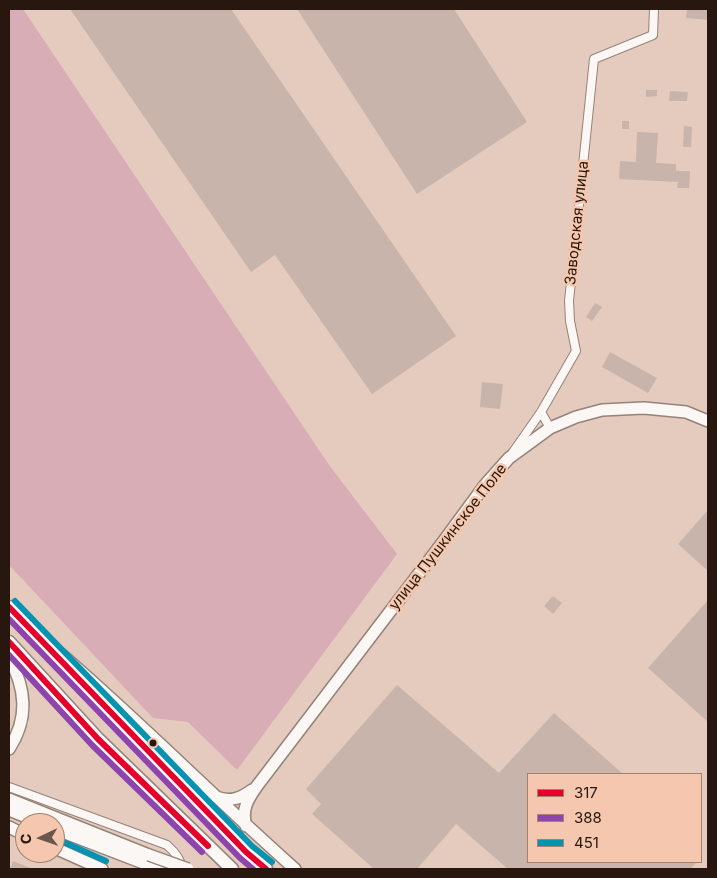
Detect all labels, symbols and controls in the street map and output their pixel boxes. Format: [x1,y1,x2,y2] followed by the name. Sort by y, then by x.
[562,160,592,286] street label: Заводская улица
[385,460,511,614] street label: улица Пушкинское Поле
[148,738,158,748] unlabelled marker
[527,773,702,863] legend
[574,783,598,802] text: 317
[574,808,602,827] text: 388
[15,813,65,863] north arrow
[17,833,34,844] text: С
[574,833,599,852] text: 451

